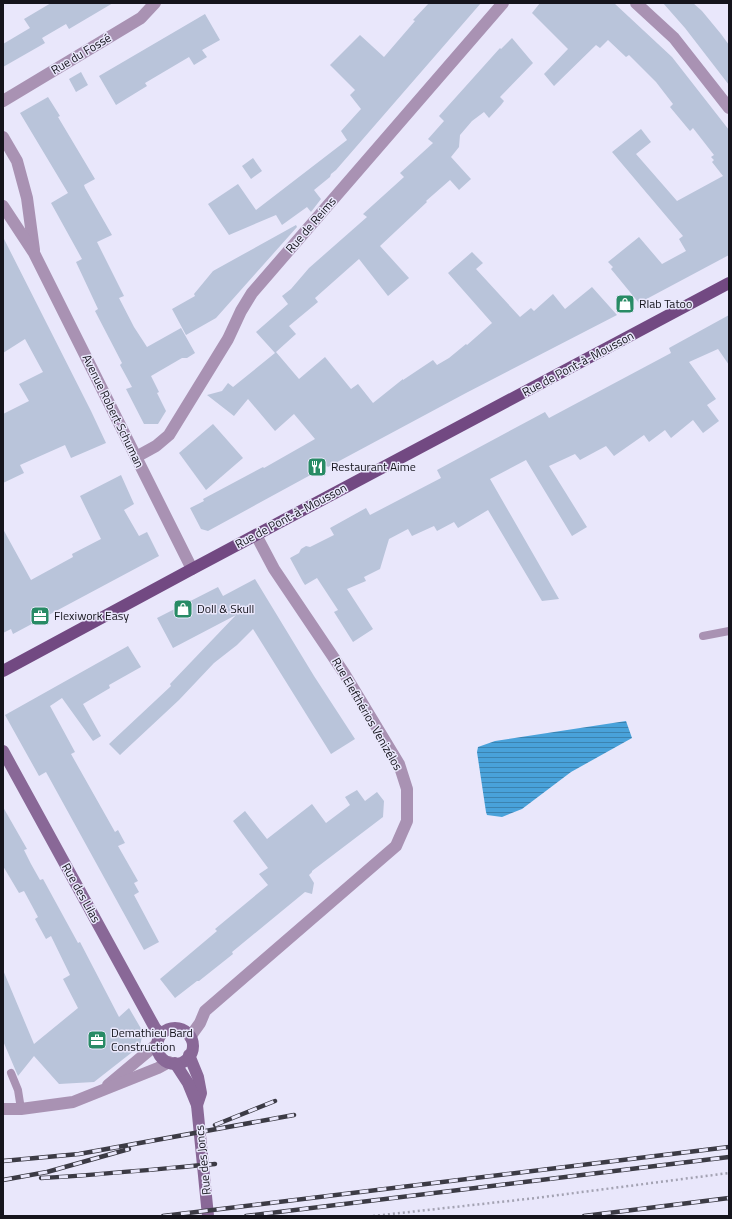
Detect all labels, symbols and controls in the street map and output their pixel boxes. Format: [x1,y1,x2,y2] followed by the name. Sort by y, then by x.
[47,28,115,79] street label: Rue du Fossé
[281,192,341,257] street label: Rue de Reims
[614,293,636,315] shop icon: Rlab Tatoo
[639,294,692,313] place label: Rlab Tatoo
[518,326,637,401] street label: Rue de Pont-à-Mousson
[78,351,149,471] street label: Avenue Robert Schuman
[306,456,328,478] restaurant icon: Restaurant Aime
[331,457,416,476] place label: Restaurant Aime
[231,478,350,553] street label: Rue de Pont-à-Mousson
[172,598,194,620] shop icon: Doll & Skull
[197,599,254,618] place label: Doll & Skull
[29,605,51,627] office icon: Flexiwork Easy
[54,606,129,625] place label: Flexiwork Easy
[327,654,408,774] street label: Rue Elefthérios Venizélos
[57,859,106,927] street label: Rue des Lilas
[111,1023,193,1056] place label: Demathieu Bard Construction
[86,1029,108,1051] office icon: Demathieu Bard Construction
[189,1124,216,1196] street label: Rue des Joncs

